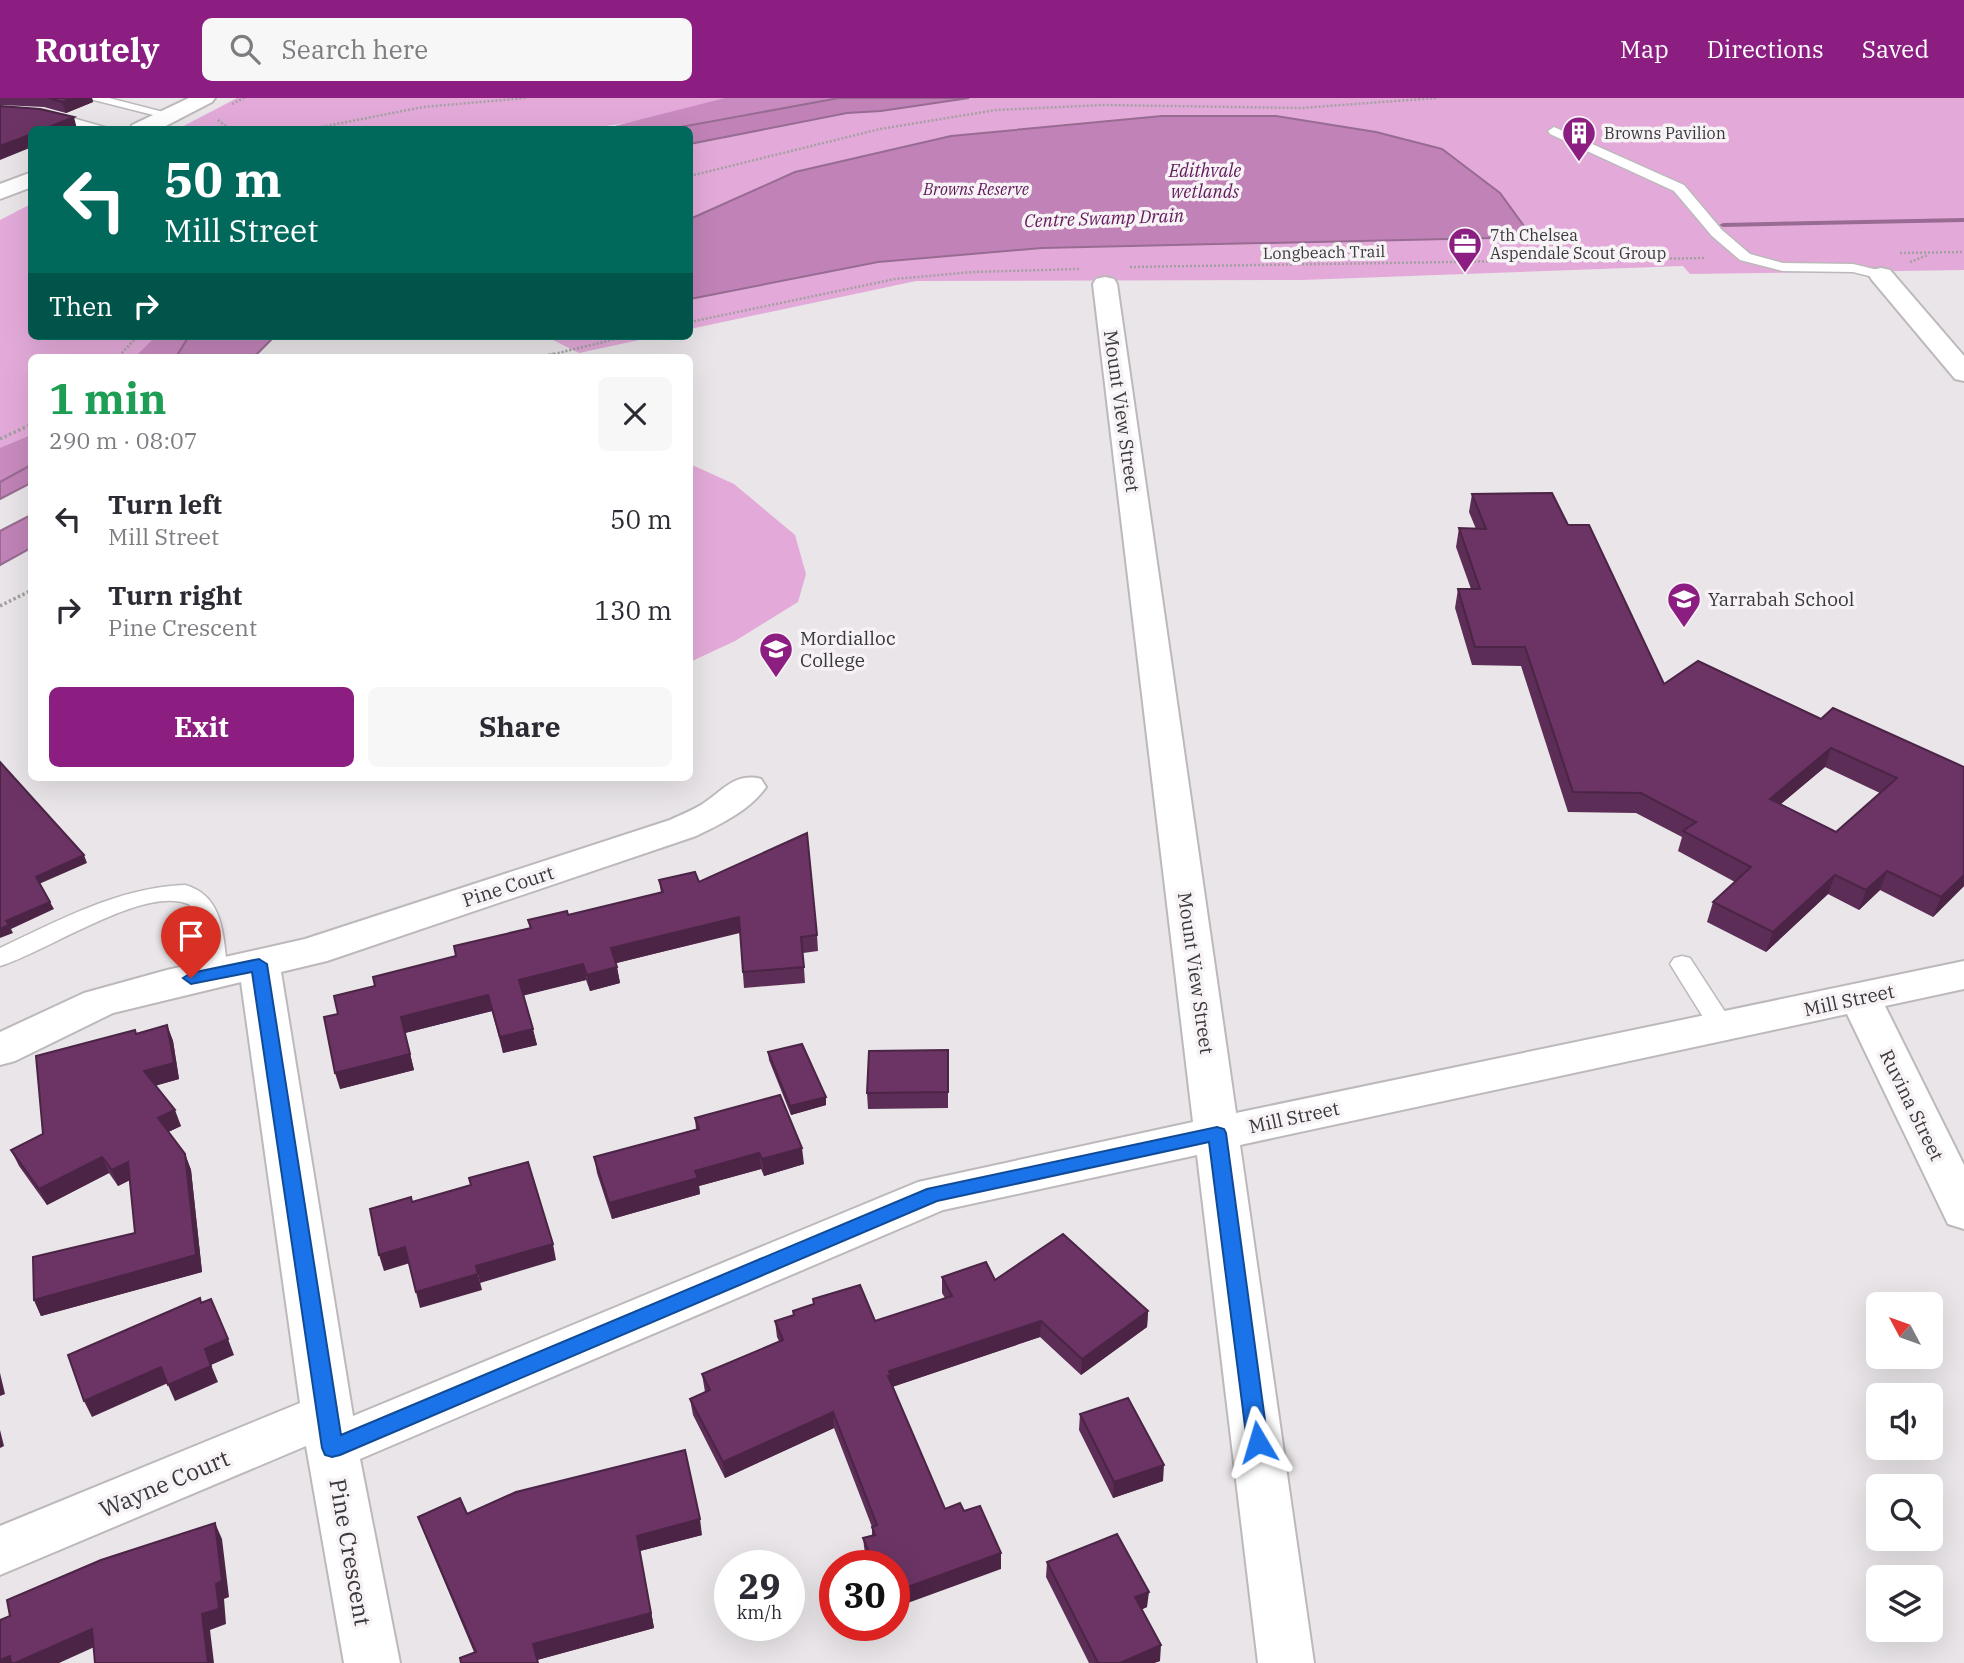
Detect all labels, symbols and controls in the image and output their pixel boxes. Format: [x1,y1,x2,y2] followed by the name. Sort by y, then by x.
[202,18,692,81] search box
[35,28,160,71] text: Routely
[226,30,264,68] icon: search
[282,32,428,66] text: Search here
[1620,33,1669,65] text: Map
[1707,33,1824,65] text: Directions
[1862,33,1929,65] text: Saved
[1560,114,1598,163] building icon: Browns Pavilion
[1604,123,1726,143] place label: Browns Pavilion
[164,147,282,210] text: 50 m
[49,154,140,245] icon: left
[1168,159,1241,203] water label: Edithvale wetlands
[922,179,1029,199] park label: Browns Reserve
[1024,204,1185,232] water label: Centre Swamp Drain
[164,209,319,251] text: Mill Street
[1446,225,1484,274] office icon: 7th Chelsea Aspendale Scout Group
[1490,225,1666,263] place label: 7th Chelsea Aspendale Scout Group
[1263,241,1386,263] street label: Longbeach Trail
[127,287,165,325] icon: right
[49,289,113,323] text: Then
[1099,328,1145,494] street label: Mount View Street
[49,371,167,426] text: 1 min
[598,377,672,451] button: close
[49,425,198,455] text: 290 m · 08:07
[108,487,222,521] text: Turn left
[49,500,87,538] icon: left
[610,502,672,536] text: 50 m
[108,521,219,551] text: Mill Street
[108,578,242,612] text: Turn right
[1665,580,1703,629] school or university icon: Yarrabah School
[1708,587,1855,611] place label: Yarrabah School
[49,591,87,629] icon: right
[594,593,672,627] text: 130 m
[108,612,257,642] text: Pine Crescent
[800,626,896,672] place label: Mordialloc College
[757,630,795,679] school or university icon: Mordialloc College
[49,687,354,767] button: Exit
[368,687,672,767] button: Share
[459,860,557,912] street label: Pine Court
[1173,890,1219,1056] street label: Mount View Street
[161,906,221,978] pin
[172,917,210,955] icon: arrive
[1802,979,1897,1021] street label: Mill Street
[1875,1045,1949,1165] street label: Ruvina Street
[1247,1096,1342,1138] street label: Mill Street
[1866,1292,1942,1368] north arrow
[1866,1292,1943,1642] map controls
[1866,1383,1943,1460] button: sound
[1221,1405,1295,1479] position arrow
[94,1442,234,1524] street label: Wayne Court
[1866,1474,1943,1551] button: search
[323,1476,379,1628] street label: Pine Crescent
[819,1550,910,1641] speed limit sign: 30
[738,1563,781,1609] text: 29
[1866,1565,1943,1642] button: layers
[737,1601,782,1624] text: km/h

